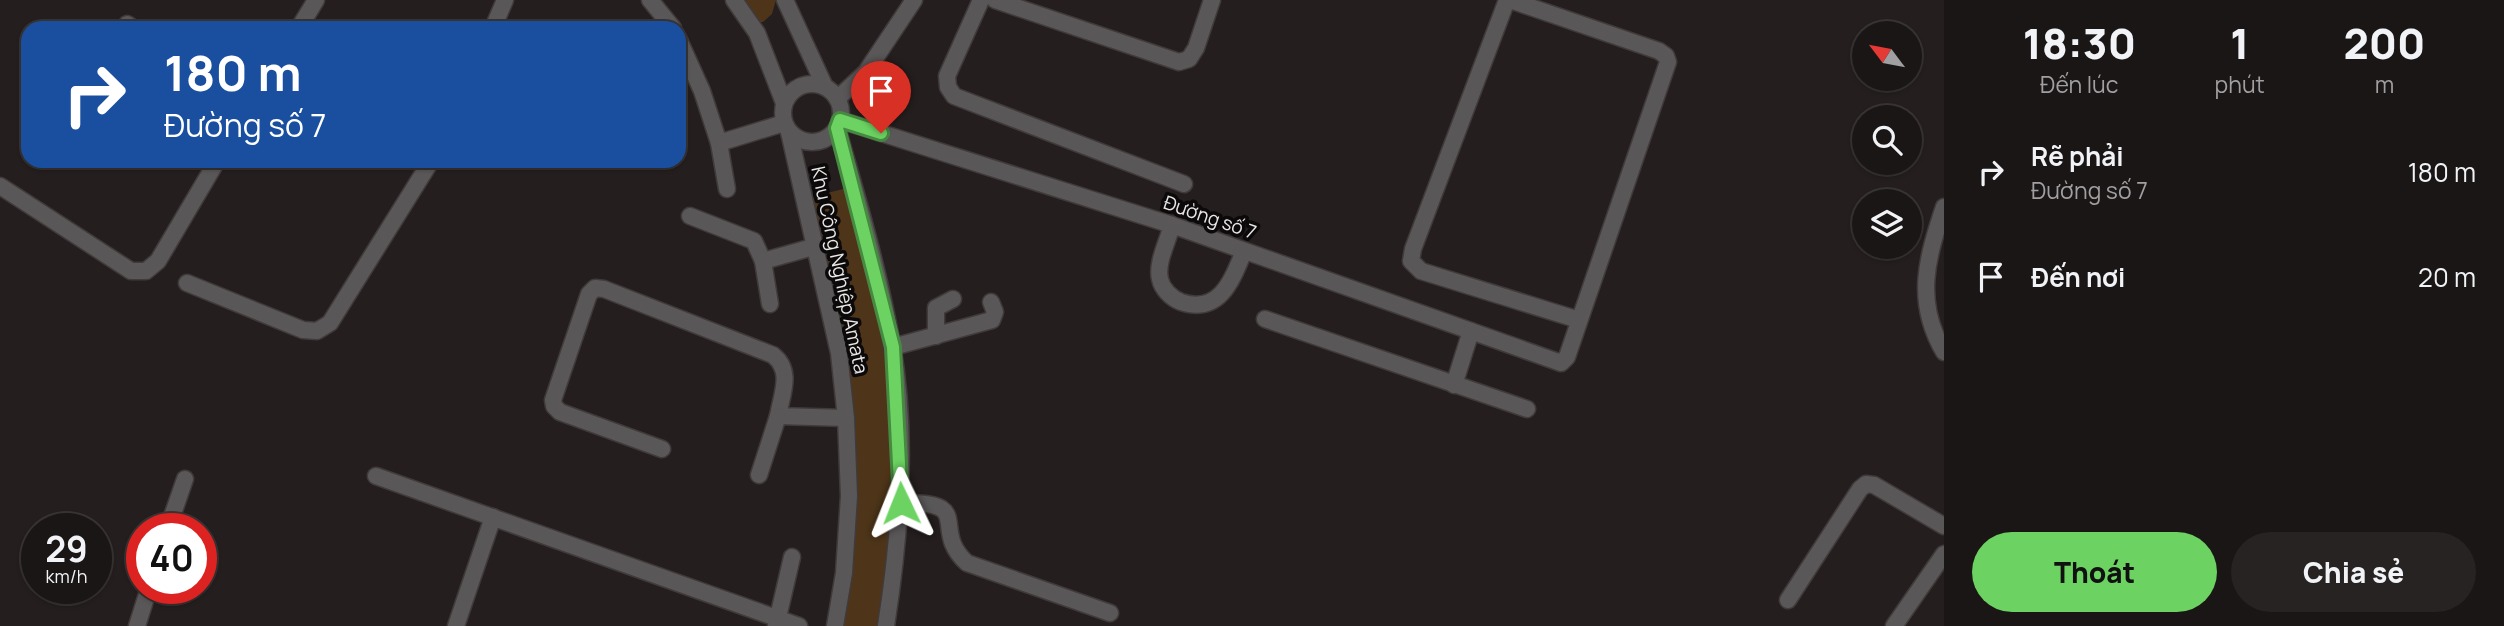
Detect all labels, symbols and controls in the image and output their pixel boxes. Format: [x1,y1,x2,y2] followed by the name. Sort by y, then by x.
[2023,14,2136,72] text: 18:30
[2230,14,2249,72] text: 1
[2343,14,2425,72] text: 200
[1852,21,1922,91] north arrow
[1852,21,1922,259] map controls
[164,39,302,106] text: 180 m
[49,49,140,140] icon: right
[851,61,911,133] pin
[2040,68,2119,100] text: Đến lúc
[2215,68,2265,100] text: phút
[2375,68,2394,100] text: m
[862,72,900,110] icon: arrive
[164,103,326,147] text: Đường số 7
[1852,105,1922,175] button: search
[2031,138,2124,174] text: Rẽ phải
[1972,153,2010,191] icon: right
[2408,154,2476,190] text: 180 m
[805,164,875,376] street label: Khu Công Nghiệp Amata
[2031,174,2148,206] text: Đường số 7
[1160,189,1260,245] street label: Đường số 7
[1852,189,1922,259] button: layers
[1972,258,2010,296] icon: arrive
[2031,259,2125,295] text: Đến nơi
[2418,259,2476,295] text: 20 m
[864,466,938,540] position arrow
[126,513,217,604] speed limit sign: 40
[45,525,88,573] text: 29
[1972,532,2217,612] button: Thoát
[2231,532,2476,612] button: Chia sẻ
[46,564,87,588] text: km/h

